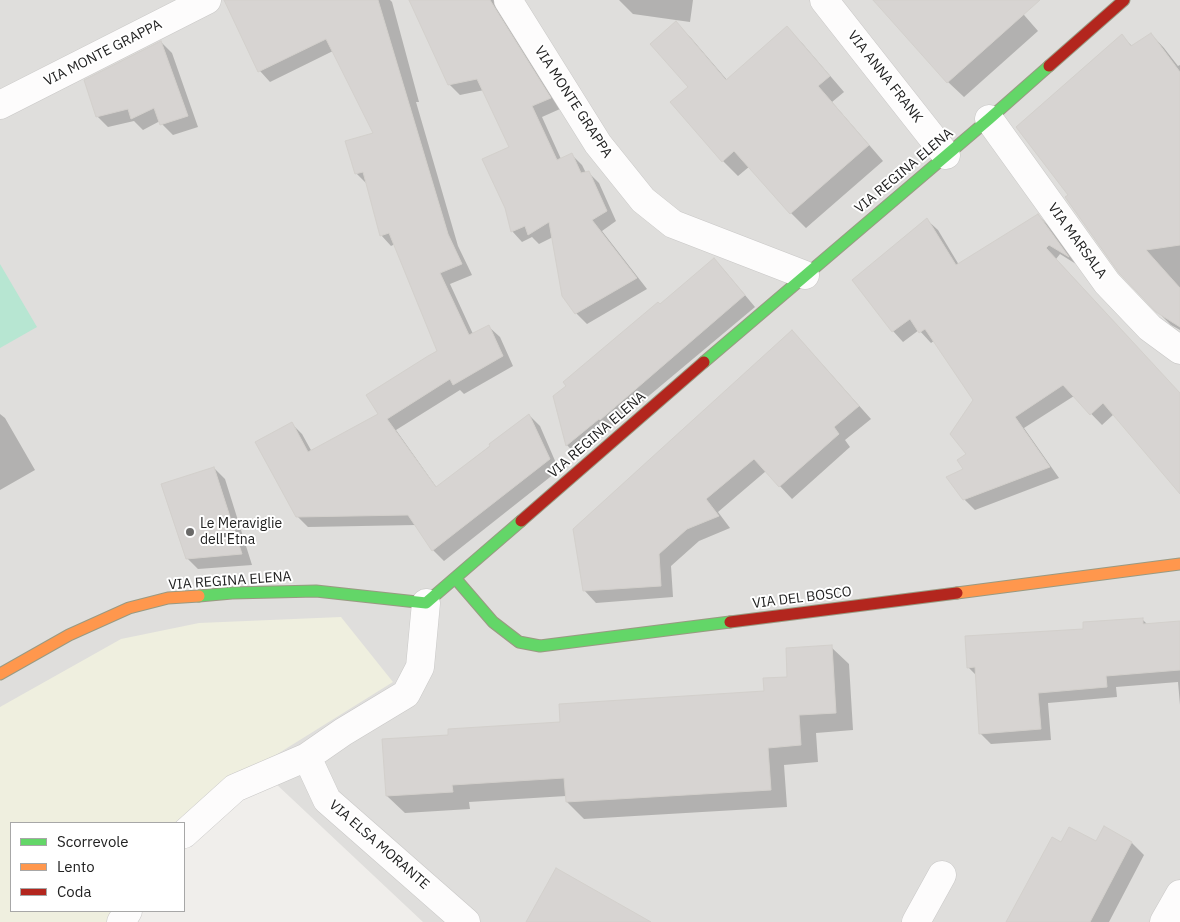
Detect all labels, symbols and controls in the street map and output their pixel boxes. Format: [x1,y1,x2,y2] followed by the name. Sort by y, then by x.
[41,16,165,90] street label: VIA MONTE GRAPPA
[844,28,926,126] street label: VIA ANNA FRANK
[531,43,615,161] street label: VIA MONTE GRAPPA
[851,125,957,217] street label: VIA REGINA ELENA
[1044,200,1110,282] street label: VIA MARSALA
[545,388,649,482] street label: VIA REGINA ELENA
[200,516,282,548] place label: Le Meraviglie dell'Etna
[184,526,196,538] marker: Le Meraviglie dell'Etna
[168,568,292,594] street label: VIA REGINA ELENA
[751,584,853,612] street label: VIA DEL BOSCO
[325,797,433,893] street label: VIA ELSA MORANTE
[10,822,185,912] legend
[57,832,129,851] text: Scorrevole
[57,857,95,876] text: Lento
[57,882,91,901] text: Coda

